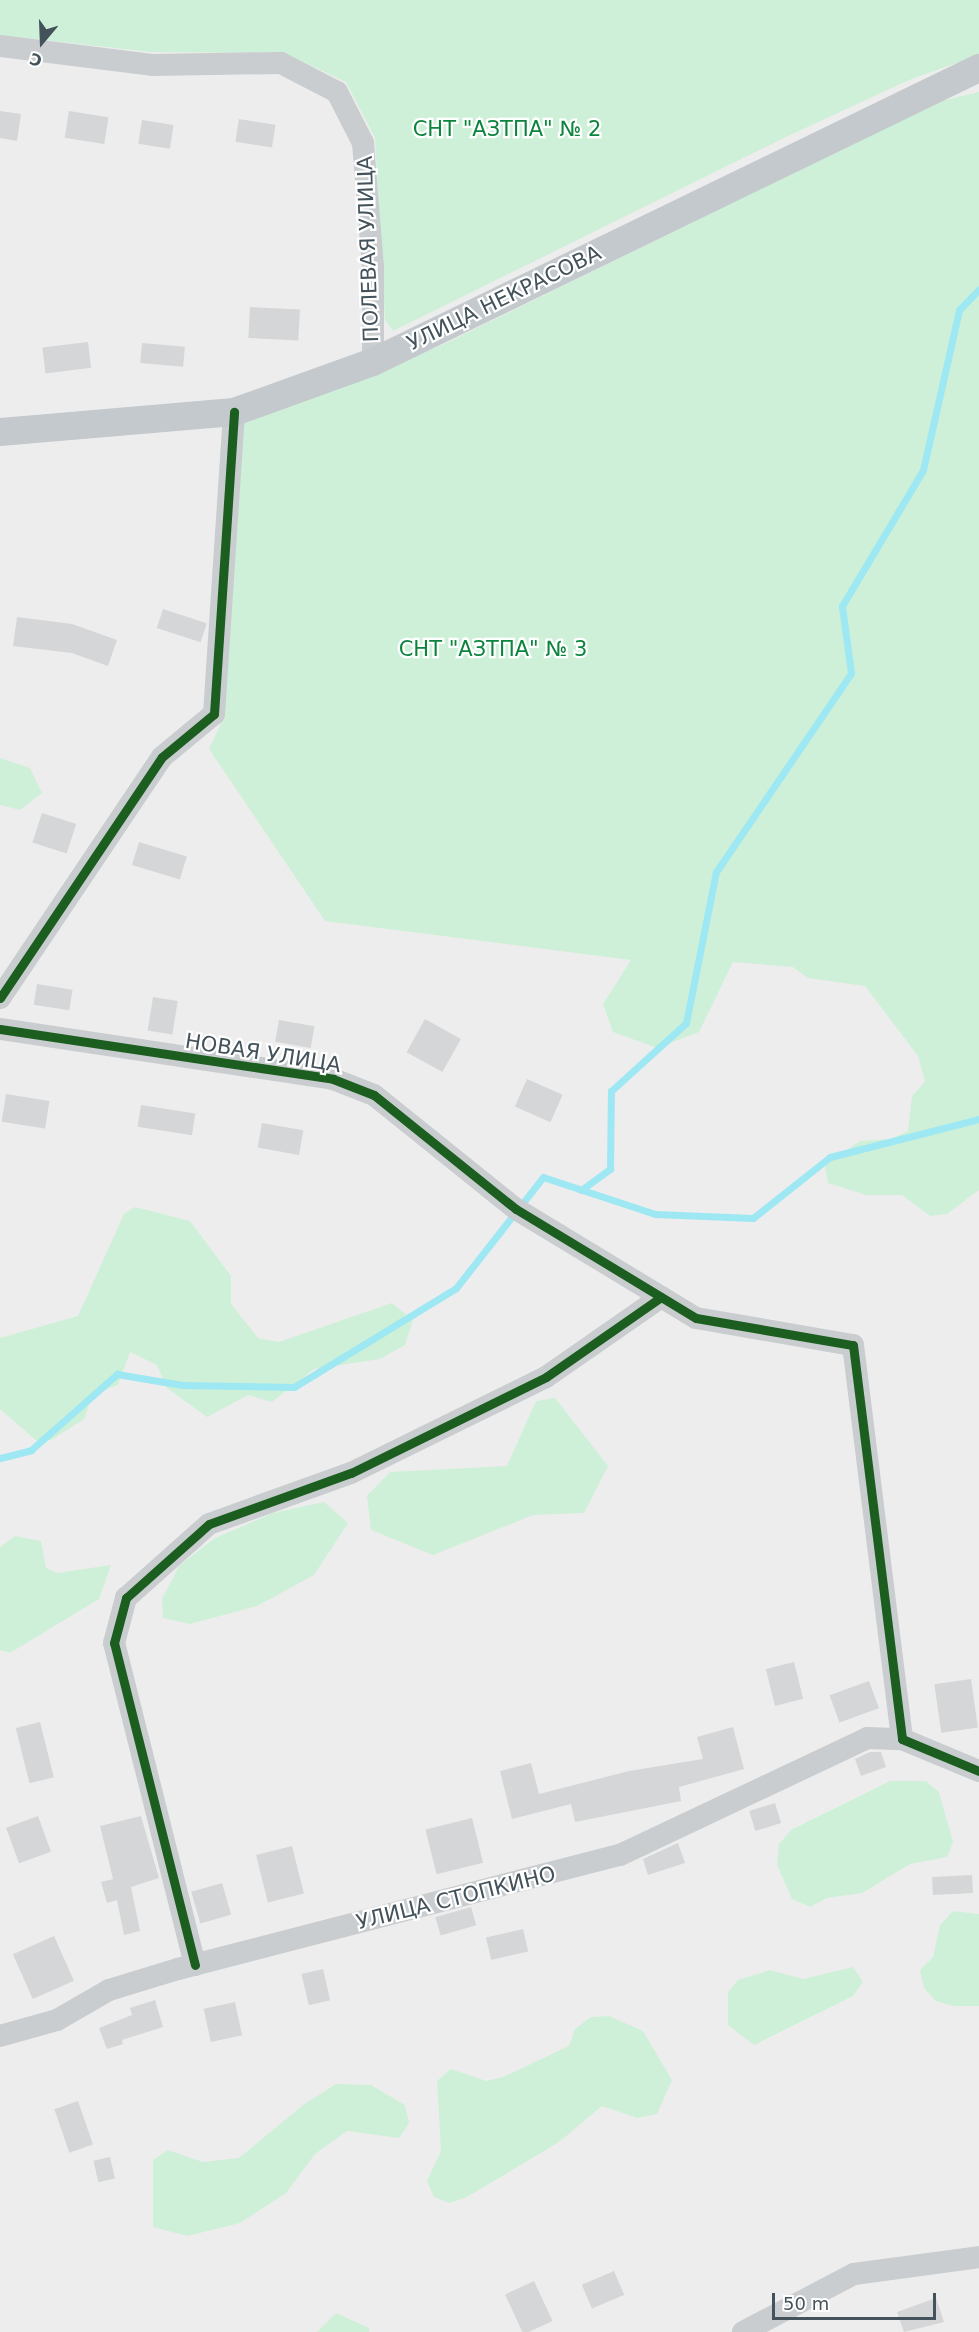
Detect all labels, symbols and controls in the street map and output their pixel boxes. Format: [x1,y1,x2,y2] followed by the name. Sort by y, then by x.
[12,12,72,72] north arrow
[27,49,45,70] text: С
[413,116,601,142] park label: СНТ "АЗТПА" № 2
[352,155,384,343] street label: ПОЛЕВАЯ УЛИЦА
[403,240,605,356] street label: УЛИЦА НЕКРАСОВА
[399,636,587,662] park label: СНТ "АЗТПА" № 3
[183,1028,343,1078] street label: НОВАЯ УЛИЦА
[354,1861,558,1935] street label: УЛИЦА СТОПКИНО
[775,2281,938,2319] scale bar
[783,2293,829,2314] text: 50 m

